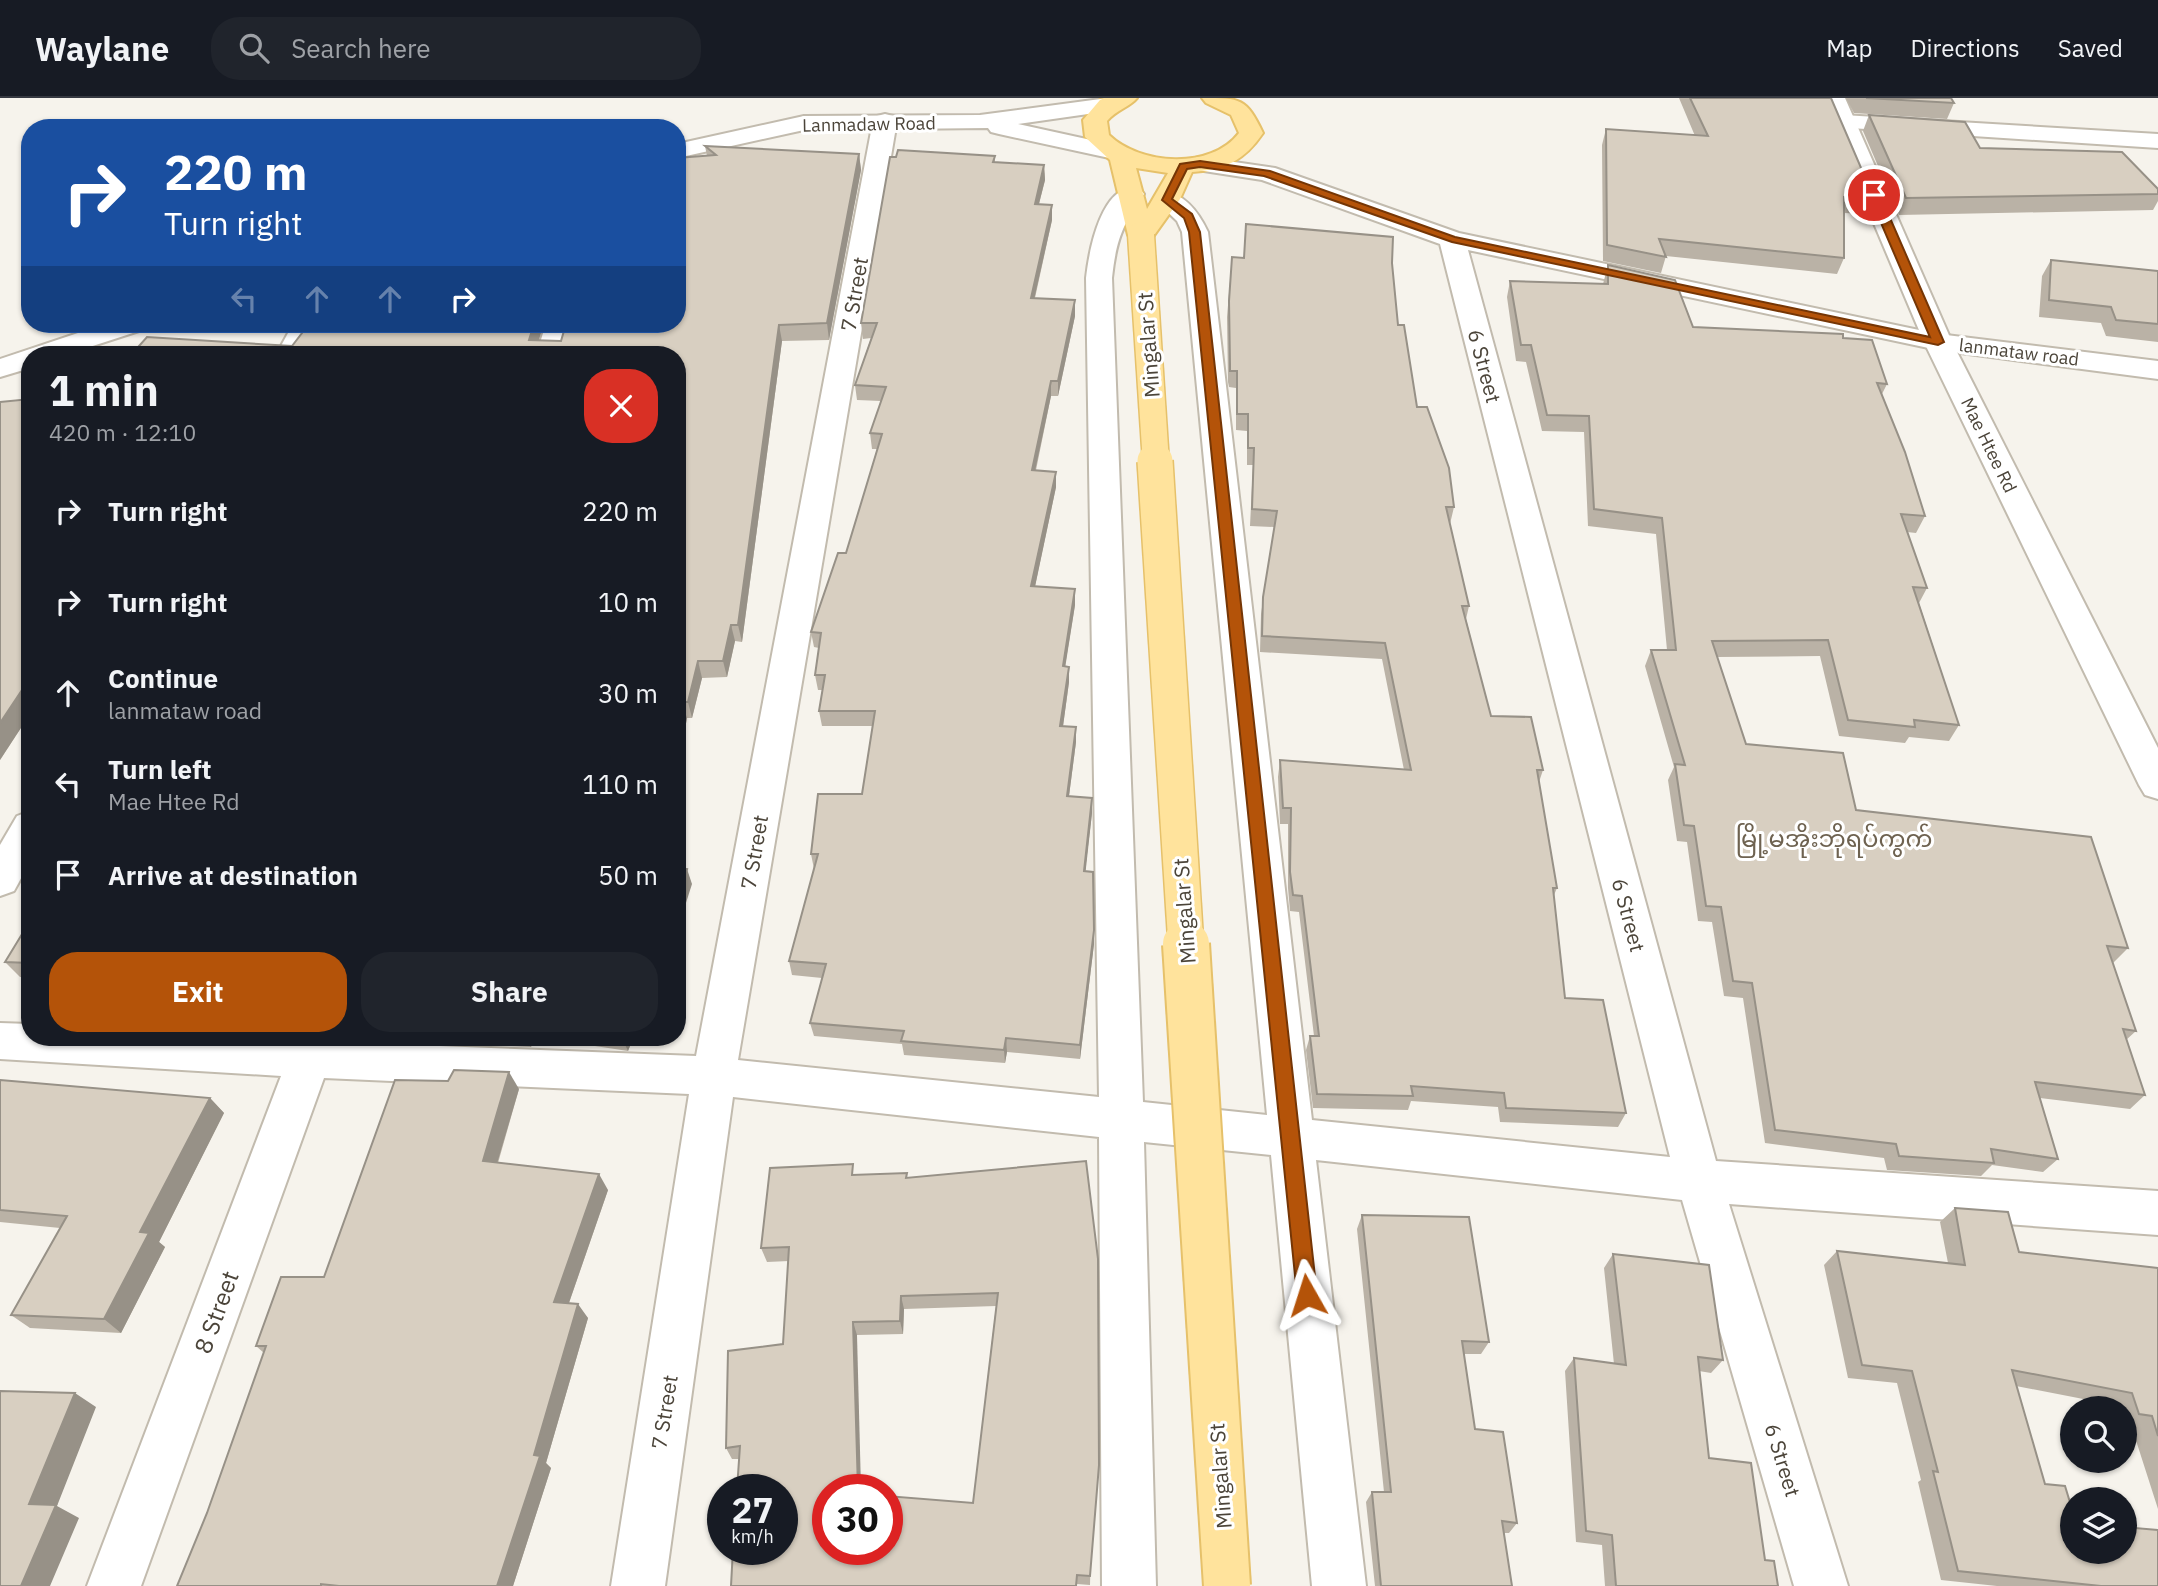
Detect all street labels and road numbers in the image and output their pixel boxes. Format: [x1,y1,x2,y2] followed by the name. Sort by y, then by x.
[802,111,936,137] street label: Lanmadaw Road
[834,255,874,333] street label: 7 Street
[1130,291,1166,399] street label: Mingalar St
[1462,326,1508,406] street label: 6 Street
[1958,333,2080,371] street label: lanmataw road
[1956,394,2022,496] street label: Mae Htee Rd
[734,813,774,891] street label: 7 Street
[1166,857,1202,965] street label: Mingalar St
[1606,875,1652,955] street label: 6 Street
[186,1266,246,1358] street label: 8 Street
[644,1373,684,1451] street label: 7 Street
[1759,1420,1807,1500] street label: 6 Street
[1202,1422,1238,1530] street label: Mingalar St

